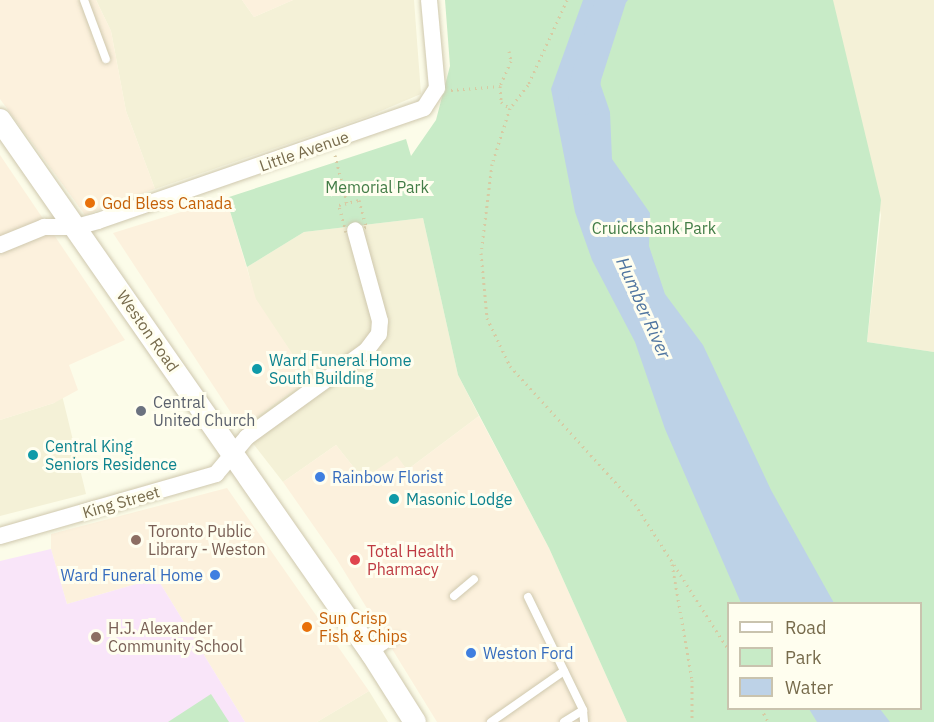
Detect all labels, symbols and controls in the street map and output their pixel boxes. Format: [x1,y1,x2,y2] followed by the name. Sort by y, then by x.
[257,127,351,175] street label: Little Avenue
[325,177,429,197] park label: Memorial Park
[102,193,232,213] place label: God Bless Canada
[83,196,97,210] marker: God Bless Canada
[592,218,716,238] park label: Cruickshank Park
[611,254,675,362] water label: Humber River
[113,287,183,375] street label: Weston Road
[269,350,411,388] place label: Ward Funeral Home South Building
[250,362,264,376] marker: Ward Funeral Home South Building
[153,392,255,430] place label: Central United Church
[134,404,148,418] marker: Central United Church
[45,436,177,474] place label: Central King Seniors Residence
[26,448,40,462] marker: Central King Seniors Residence
[332,467,443,487] place label: Rainbow Florist
[313,470,327,484] marker: Rainbow Florist
[80,482,162,522] street label: King Street
[406,489,512,509] place label: Masonic Lodge
[387,492,401,506] marker: Masonic Lodge
[148,521,266,559] place label: Toronto Public Library - Weston
[129,533,143,547] marker: Toronto Public Library - Weston
[367,541,454,579] place label: Total Health Pharmacy
[348,553,362,567] marker: Total Health Pharmacy
[61,565,203,585] place label: Ward Funeral Home
[208,568,222,582] marker: Ward Funeral Home
[727,602,922,710] legend
[319,608,408,646] place label: Sun Crisp Fish & Chips
[785,616,826,639] text: Road
[108,618,243,656] place label: H.J. Alexander Community School
[300,620,314,634] marker: Sun Crisp Fish & Chips
[89,630,103,644] marker: H.J. Alexander Community School
[483,643,573,663] place label: Weston Ford
[464,646,478,660] marker: Weston Ford
[785,646,821,669] text: Park
[785,676,833,699] text: Water

